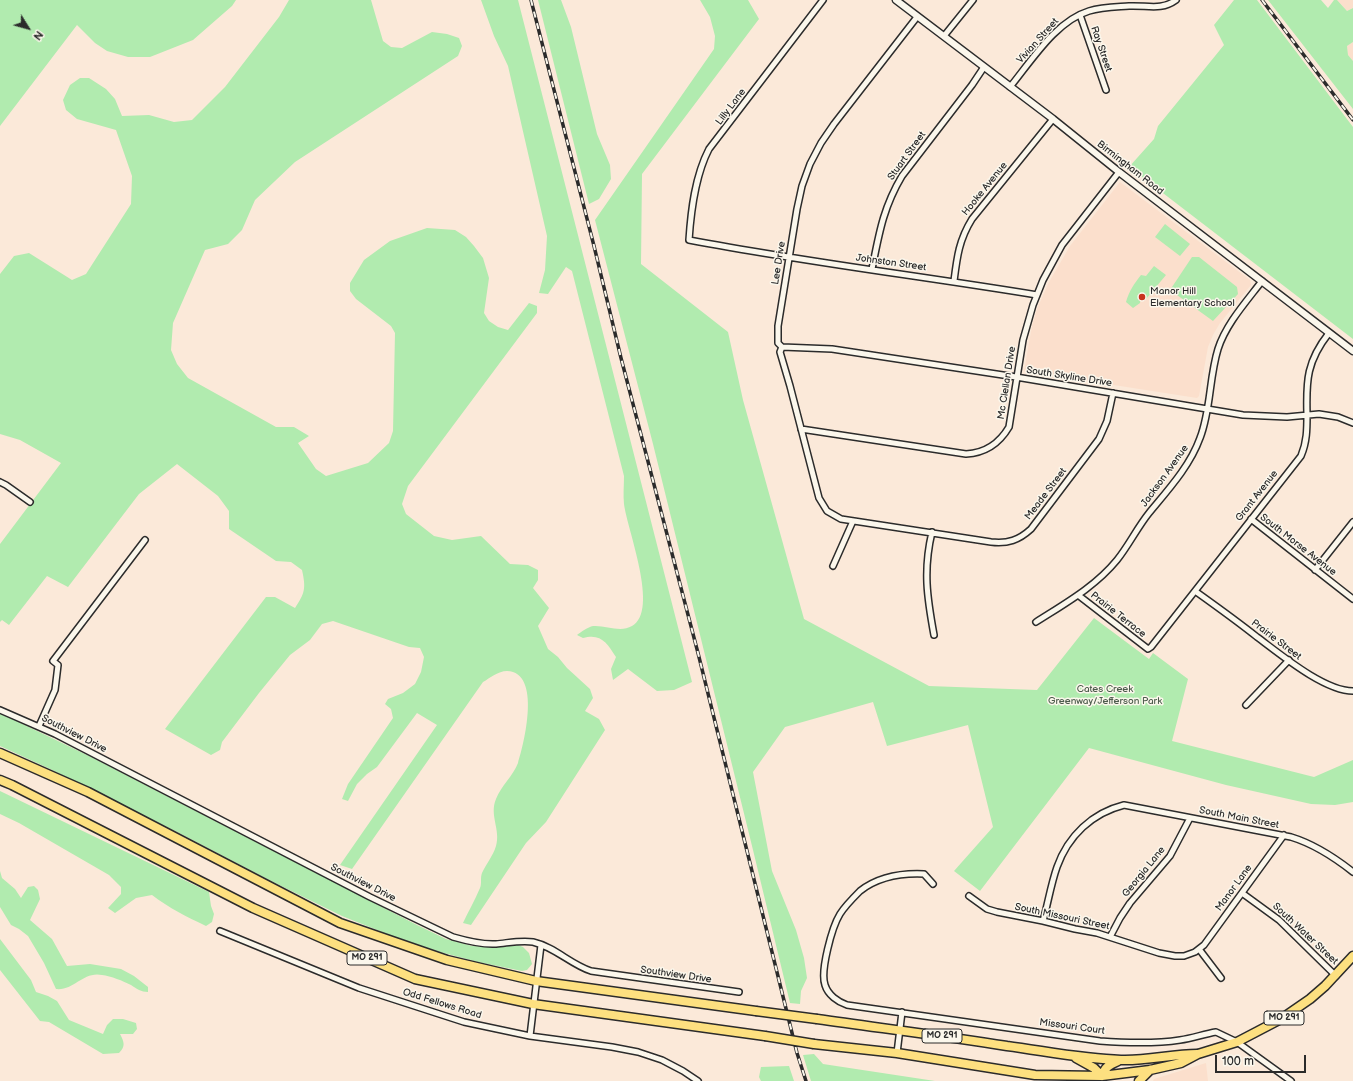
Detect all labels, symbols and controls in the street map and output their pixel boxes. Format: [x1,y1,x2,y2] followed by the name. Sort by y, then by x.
[8,8,48,48] north arrow
[1015,16,1061,66] street label: Vivian Street
[1088,25,1114,73] street label: Ray Street
[30,28,46,43] text: N
[713,86,749,128] street label: Lilly Lane
[885,129,929,183] street label: Stuart Street
[1094,138,1166,198] street label: Birmingham Road
[960,160,1010,218] street label: Hooke Avenue
[770,241,788,285] street label: Lee Drive
[855,252,927,274] street label: Johnston Street
[1150,285,1235,308] place label: Manor Hill Elementary School
[1137,292,1147,302] marker: Manor Hill Elementary School
[995,346,1019,420] street label: Mc Clellan Drive
[1025,364,1113,390] street label: South Skyline Drive
[1139,443,1191,509] street label: Jackson Avenue
[1023,466,1069,522] street label: Meade Street
[1233,468,1281,524] street label: Grant Avenue
[1257,511,1339,579] street label: South Morse Avenue
[1088,590,1148,640] street label: Prairie Terrace
[1249,617,1303,663] street label: Prairie Street
[1048,683,1162,706] park label: Cates Creek Greenway/Jefferson Park
[39,712,109,756] street label: Southview Drive
[1198,804,1280,832] street label: South Main Street
[1120,844,1168,900] street label: Georgia Lane
[328,861,398,905] street label: Southview Drive
[1213,862,1255,914] street label: Manor Lane
[1013,901,1111,933] street label: South Missouri Street
[1270,901,1340,967] street label: South Water Street
[347,951,387,965] road number: MO 291
[640,964,712,986] street label: Southview Drive
[401,986,483,1022] street label: Odd Fellows Road
[1264,1011,1304,1025] road number: MO 291
[1039,1016,1105,1038] street label: Missouri Court
[922,1029,962,1043] road number: MO 291
[1217,1047,1308,1073] scale bar
[1222,1054,1254,1069] text: 100 m

